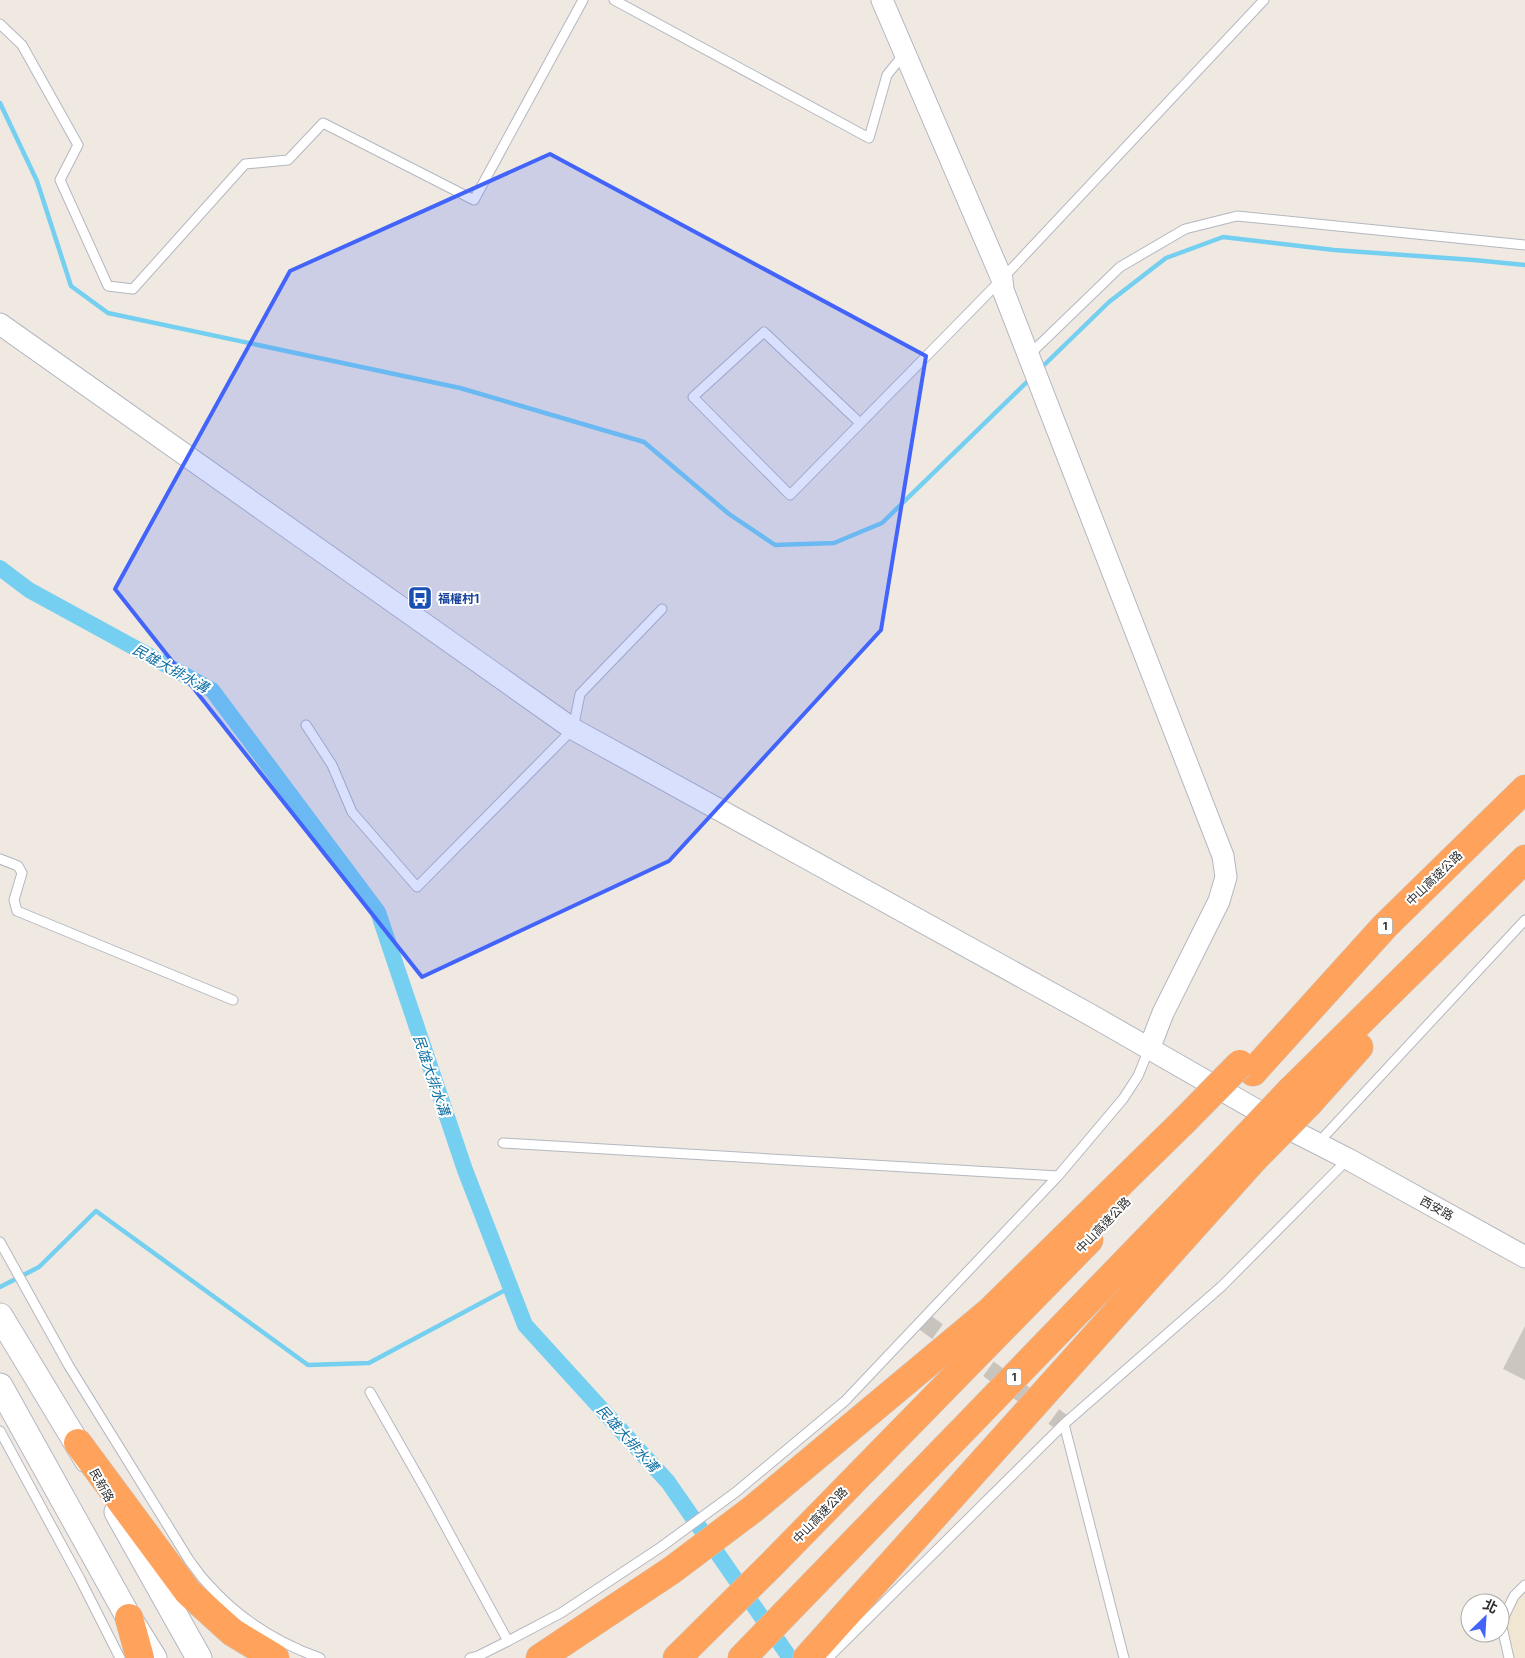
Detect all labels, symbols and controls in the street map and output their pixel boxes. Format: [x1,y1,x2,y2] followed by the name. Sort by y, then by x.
[407,585,433,611] bus stop icon: 福權村1
[438,591,479,606] place label: 福權村1
[130,640,214,697] water label: 民雄大排水溝
[1403,848,1465,908] street label: 中山高速公路
[1378,918,1392,934] road number: 1
[410,1033,454,1119] water label: 民雄大排水溝
[1418,1193,1456,1223] street label: 西安路
[1073,1194,1133,1256] street label: 中山高速公路
[1006,1368,1022,1385] road number: 1
[594,1401,664,1476] water label: 民雄大排水溝
[87,1466,117,1504] street label: 民新路
[790,1484,850,1546] street label: 中山高速公路
[1460,1593,1510,1643] north arrow
[1481,1595,1501,1616] text: 北

